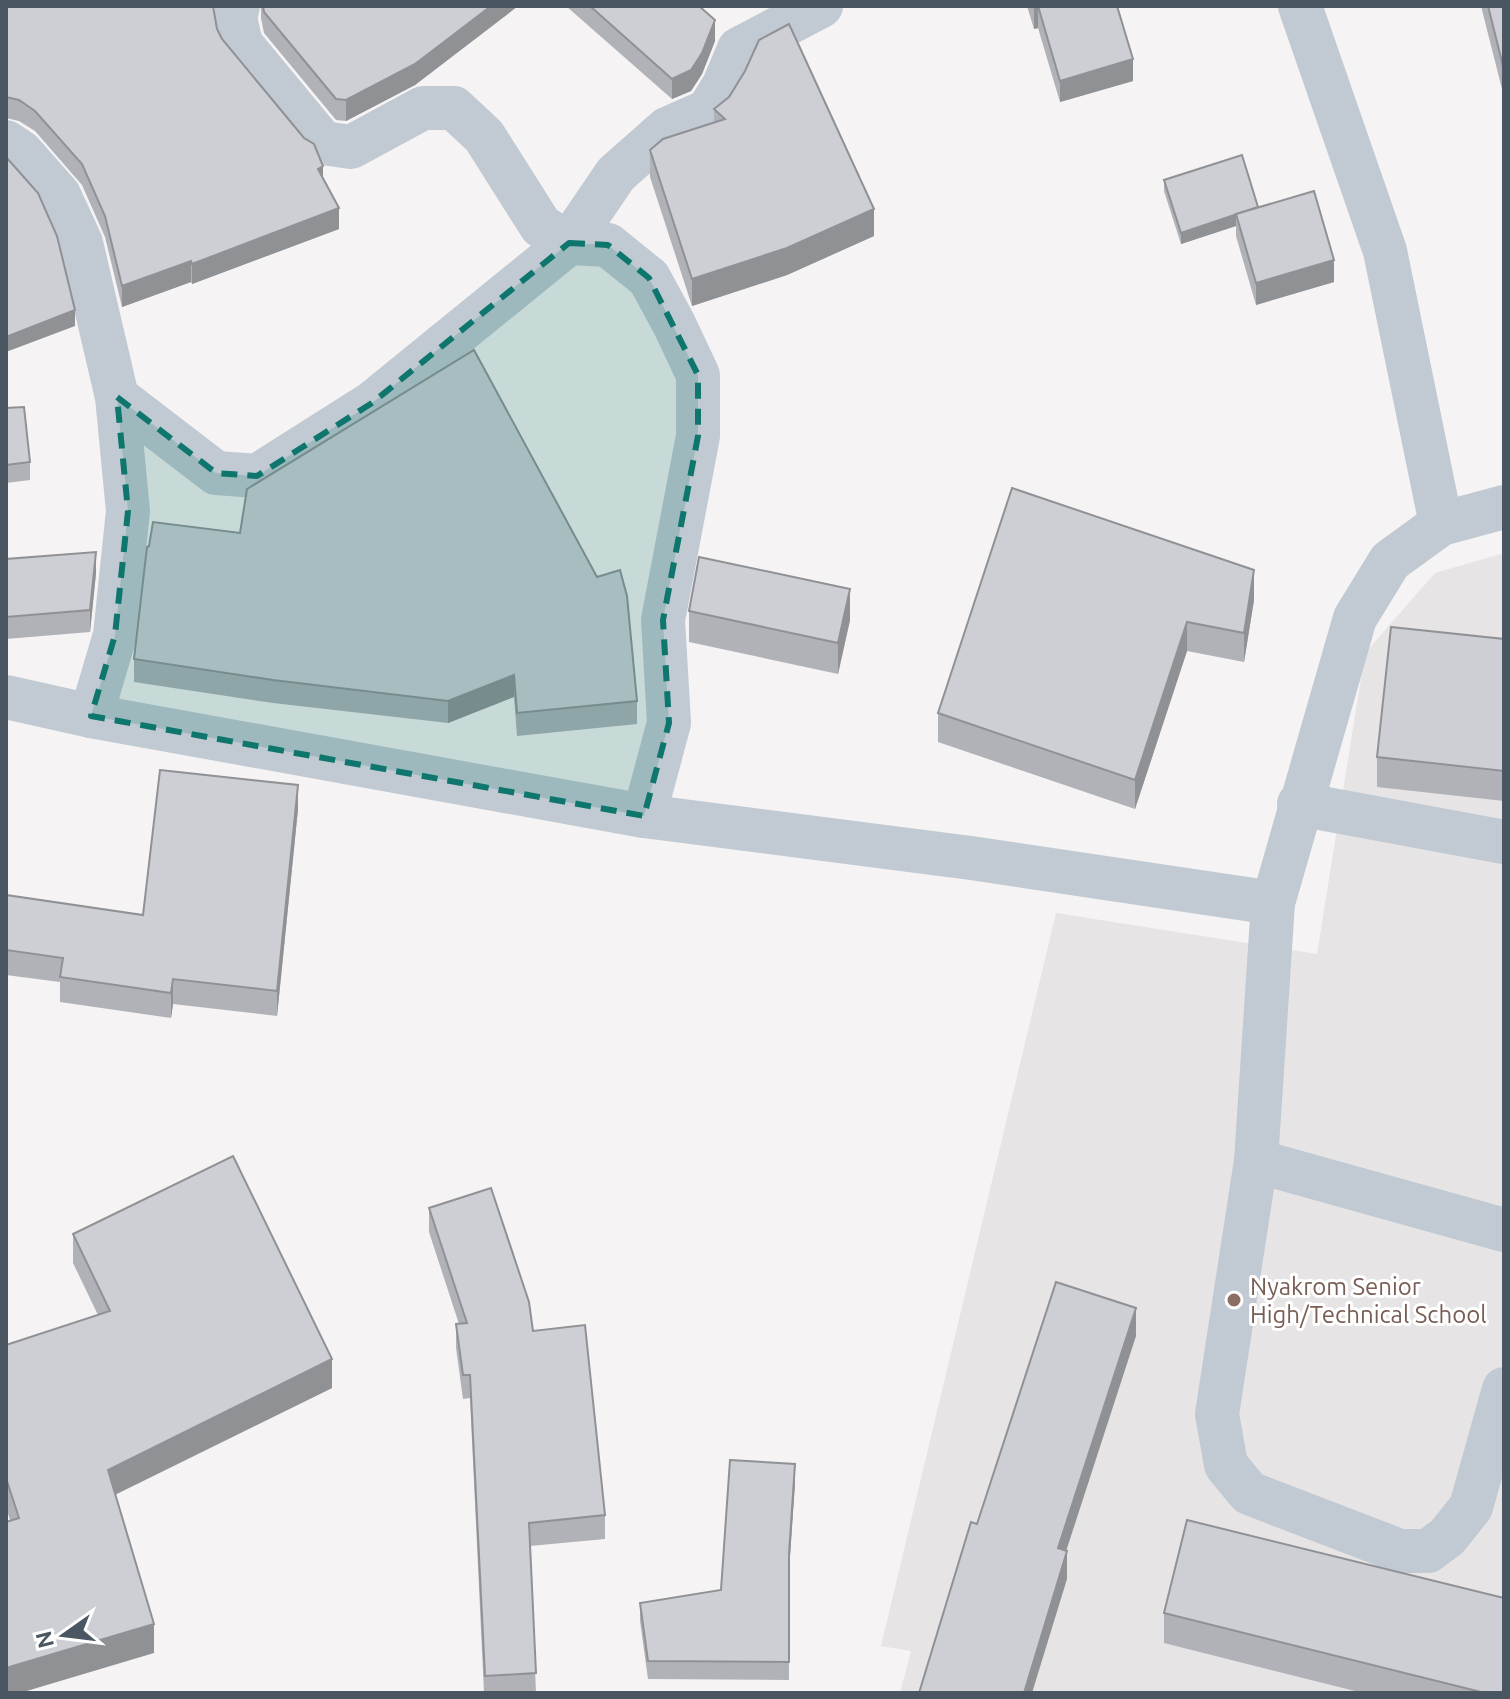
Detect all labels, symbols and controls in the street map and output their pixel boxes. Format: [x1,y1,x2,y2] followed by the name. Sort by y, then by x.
[1250,1273,1487,1328] place label: Nyakrom Senior High/Technical School
[1225,1291,1243,1309] marker: Nyakrom Senior High/Technical School
[24,1595,104,1675] north arrow
[30,1629,58,1651] text: N

